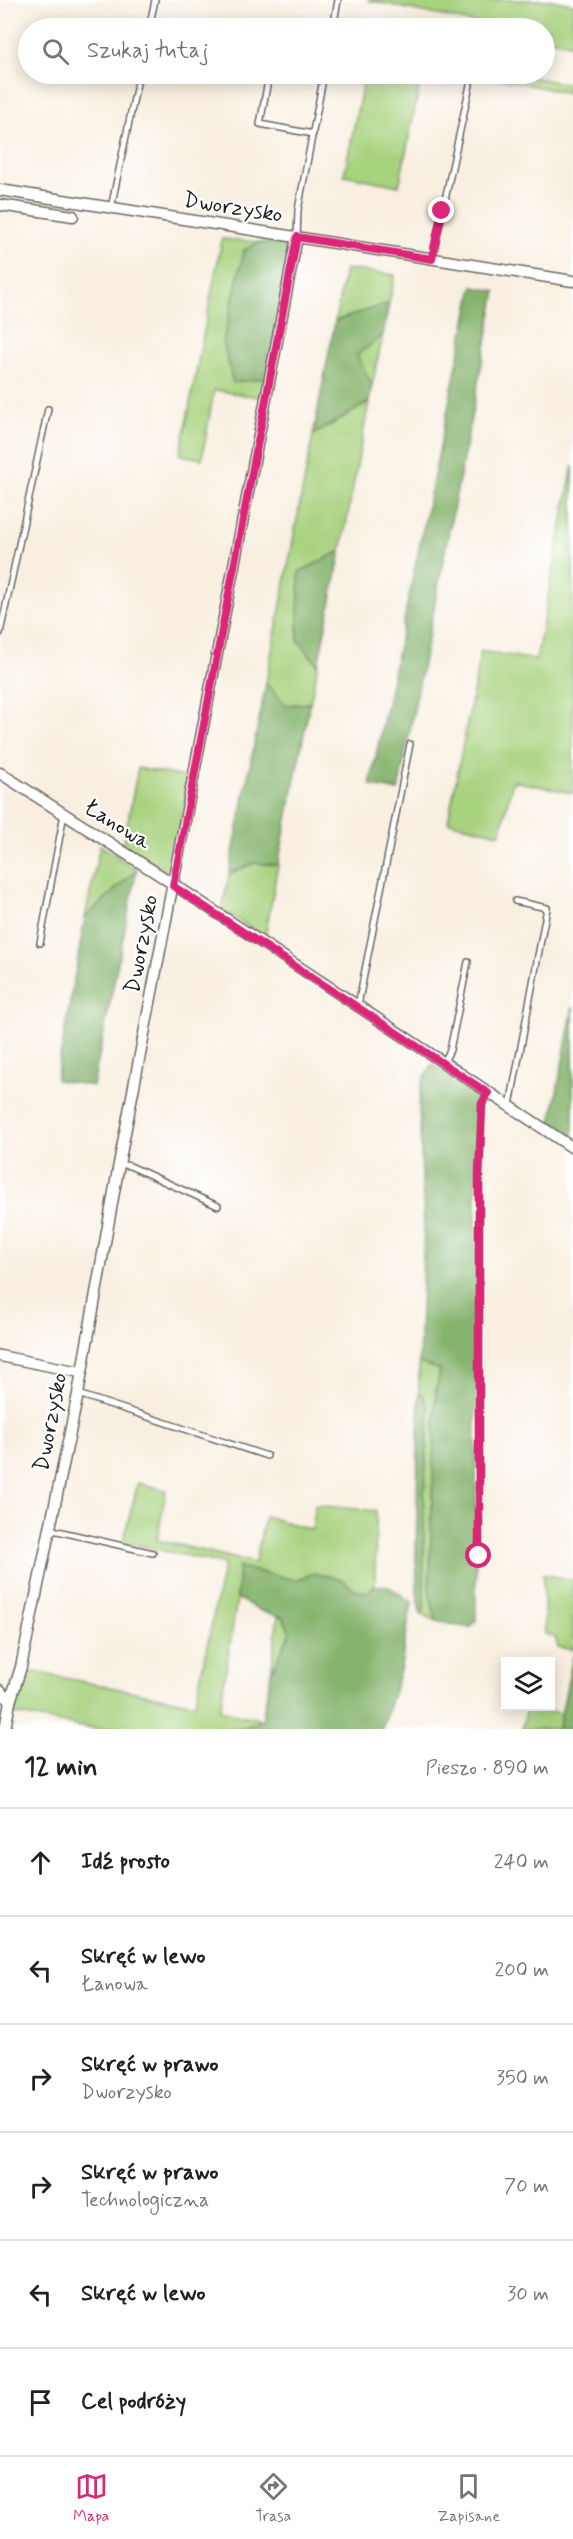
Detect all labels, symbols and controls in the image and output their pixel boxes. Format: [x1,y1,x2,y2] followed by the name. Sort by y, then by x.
[18,18,555,84] search box
[39,35,72,68] icon: search
[87,37,209,65] text: Szukaj tutaj
[182,186,284,230] street label: Dworzysko
[428,197,454,223] route end
[78,794,156,857] street label: Łanowa
[119,892,165,996] street label: Dworzysko
[28,1370,74,1474] street label: Dworzysko
[465,1542,491,1568] route start
[501,1657,555,1711] map controls
[501,1657,555,1711] button: layers
[24,1751,98,1785] text: 12 min
[425,1755,549,1782] text: Pieszo · 890 m
[24,1846,57,1879] icon: ahead
[81,1848,170,1876] text: Idź prosto
[494,1849,549,1876] text: 240 m
[81,1943,206,1971] text: Skręć w lewo
[24,1954,57,1987] icon: left
[494,1957,549,1984] text: 200 m
[81,1971,148,1998] text: Łanowa
[81,2051,218,2079] text: Skręć w prawo
[24,2062,57,2095] icon: right
[496,2065,549,2092] text: 350 m
[81,2079,172,2106] text: Dworzysko
[81,2159,218,2187] text: Skręć w prawo
[24,2170,57,2203] icon: right
[504,2173,549,2200] text: 70 m
[81,2187,209,2214] text: Technologiczna
[24,2278,57,2311] icon: left
[81,2280,206,2308] text: Skręć w lewo
[507,2281,549,2308] text: 30 m
[24,2386,57,2419] icon: arrive
[81,2388,186,2416] text: Cel podróży
[73,2470,109,2527] tab: Mapa
[255,2470,291,2527] tab: Trasa
[437,2470,500,2527] tab: Zapisane

